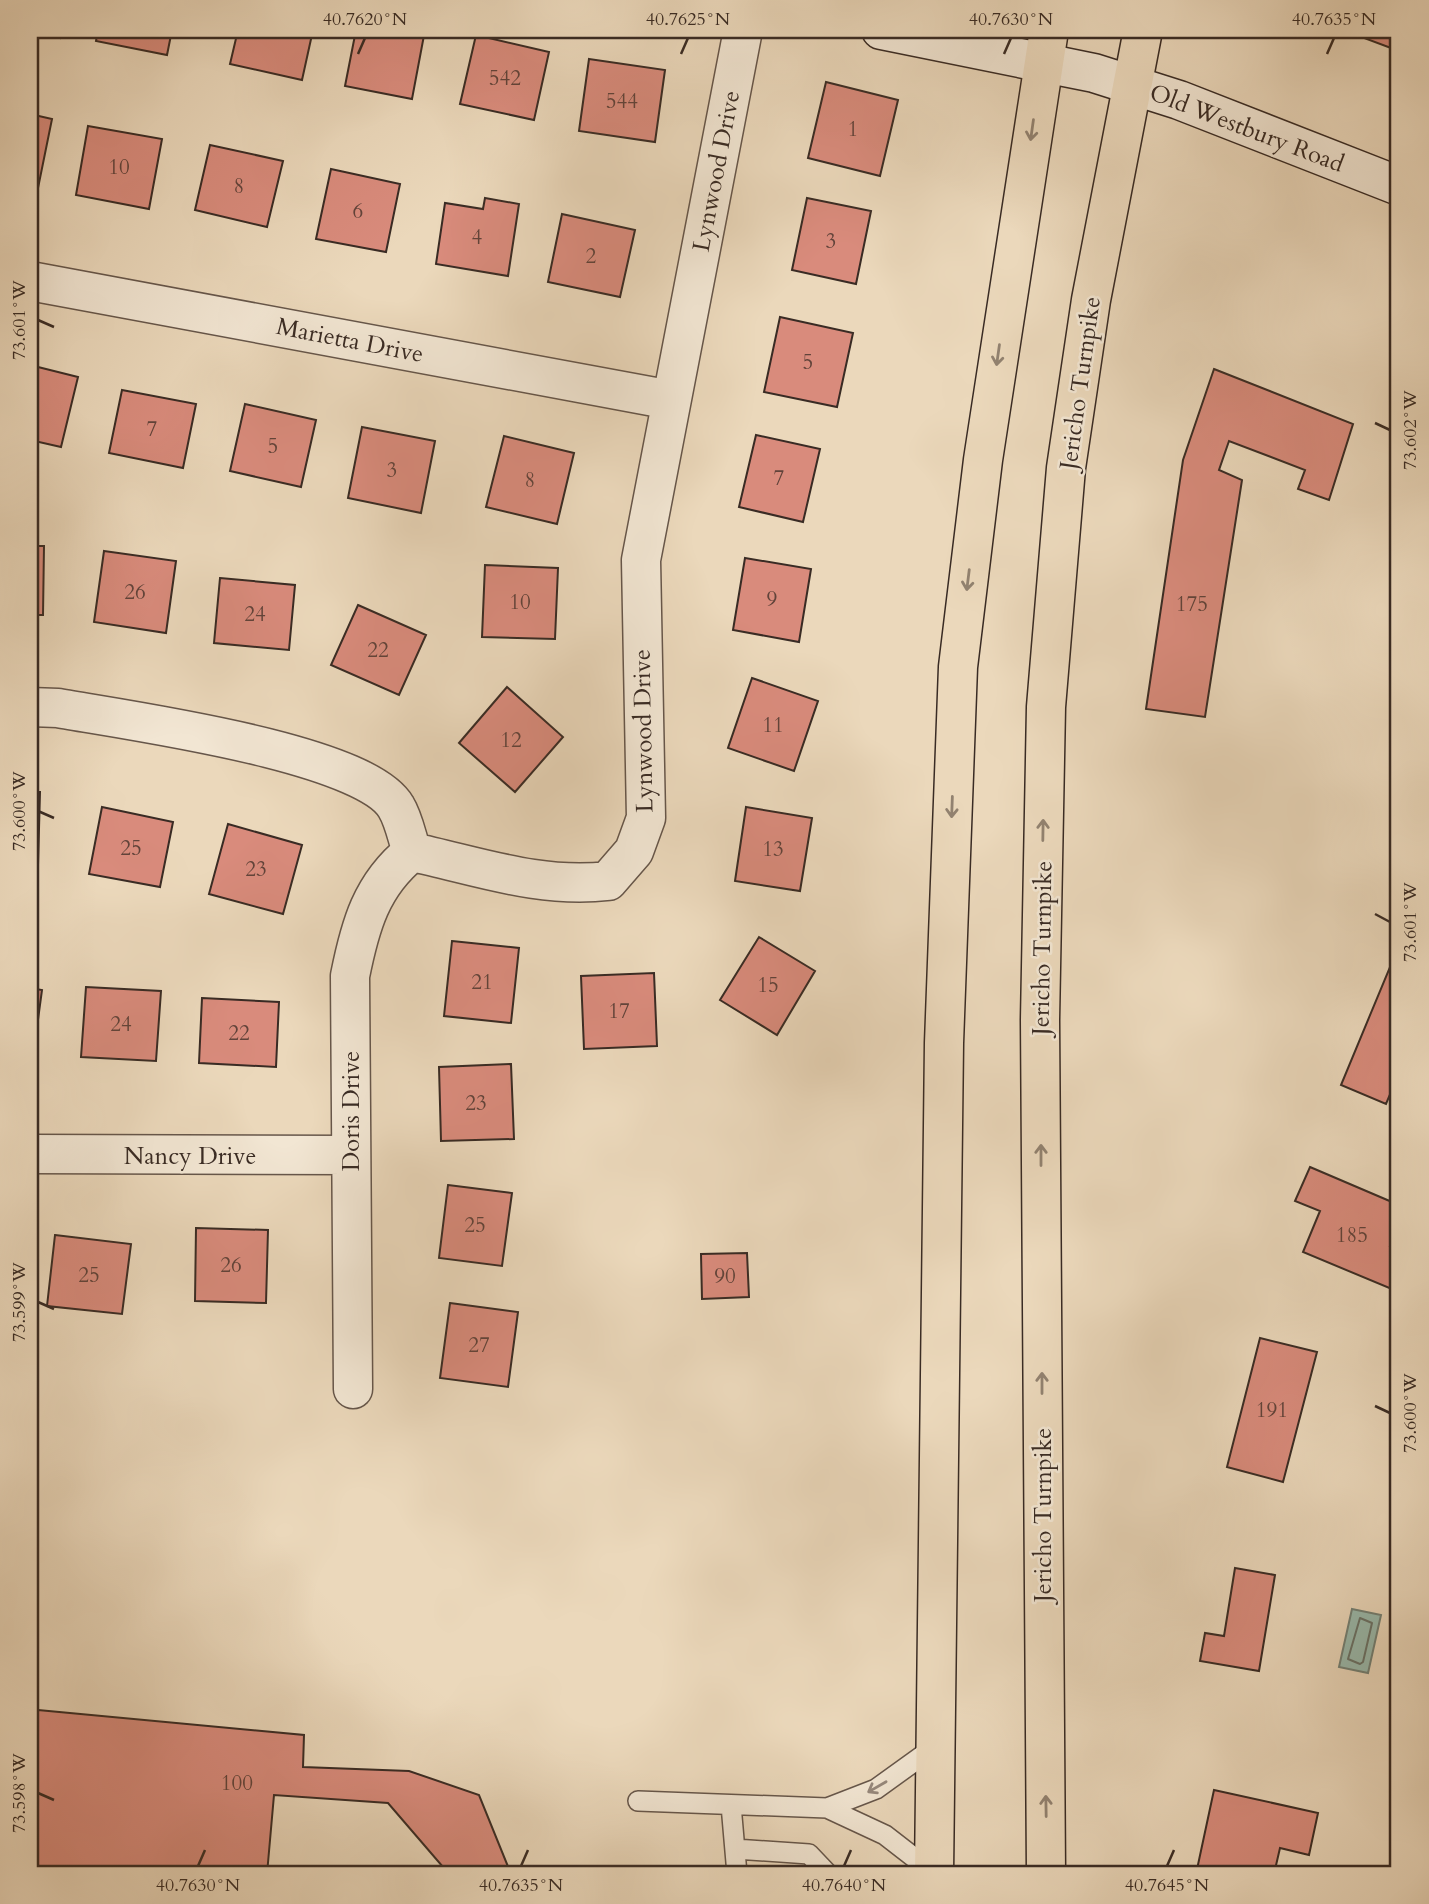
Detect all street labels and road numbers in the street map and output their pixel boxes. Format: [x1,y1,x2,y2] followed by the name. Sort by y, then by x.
[1145,76,1349,181] street label: Old Westbury Road
[685,88,748,254] street label: Lynwood Drive
[1052,294,1109,475] street label: Jericho Turnpike
[273,310,426,371] street label: Marietta Drive
[626,649,661,813] street label: Lynwood Drive
[1024,860,1061,1039] street label: Jericho Turnpike
[335,1051,368,1171] street label: Doris Drive
[124,1140,256,1173] street label: Nancy Drive
[1027,1428,1060,1605] street label: Jericho Turnpike

